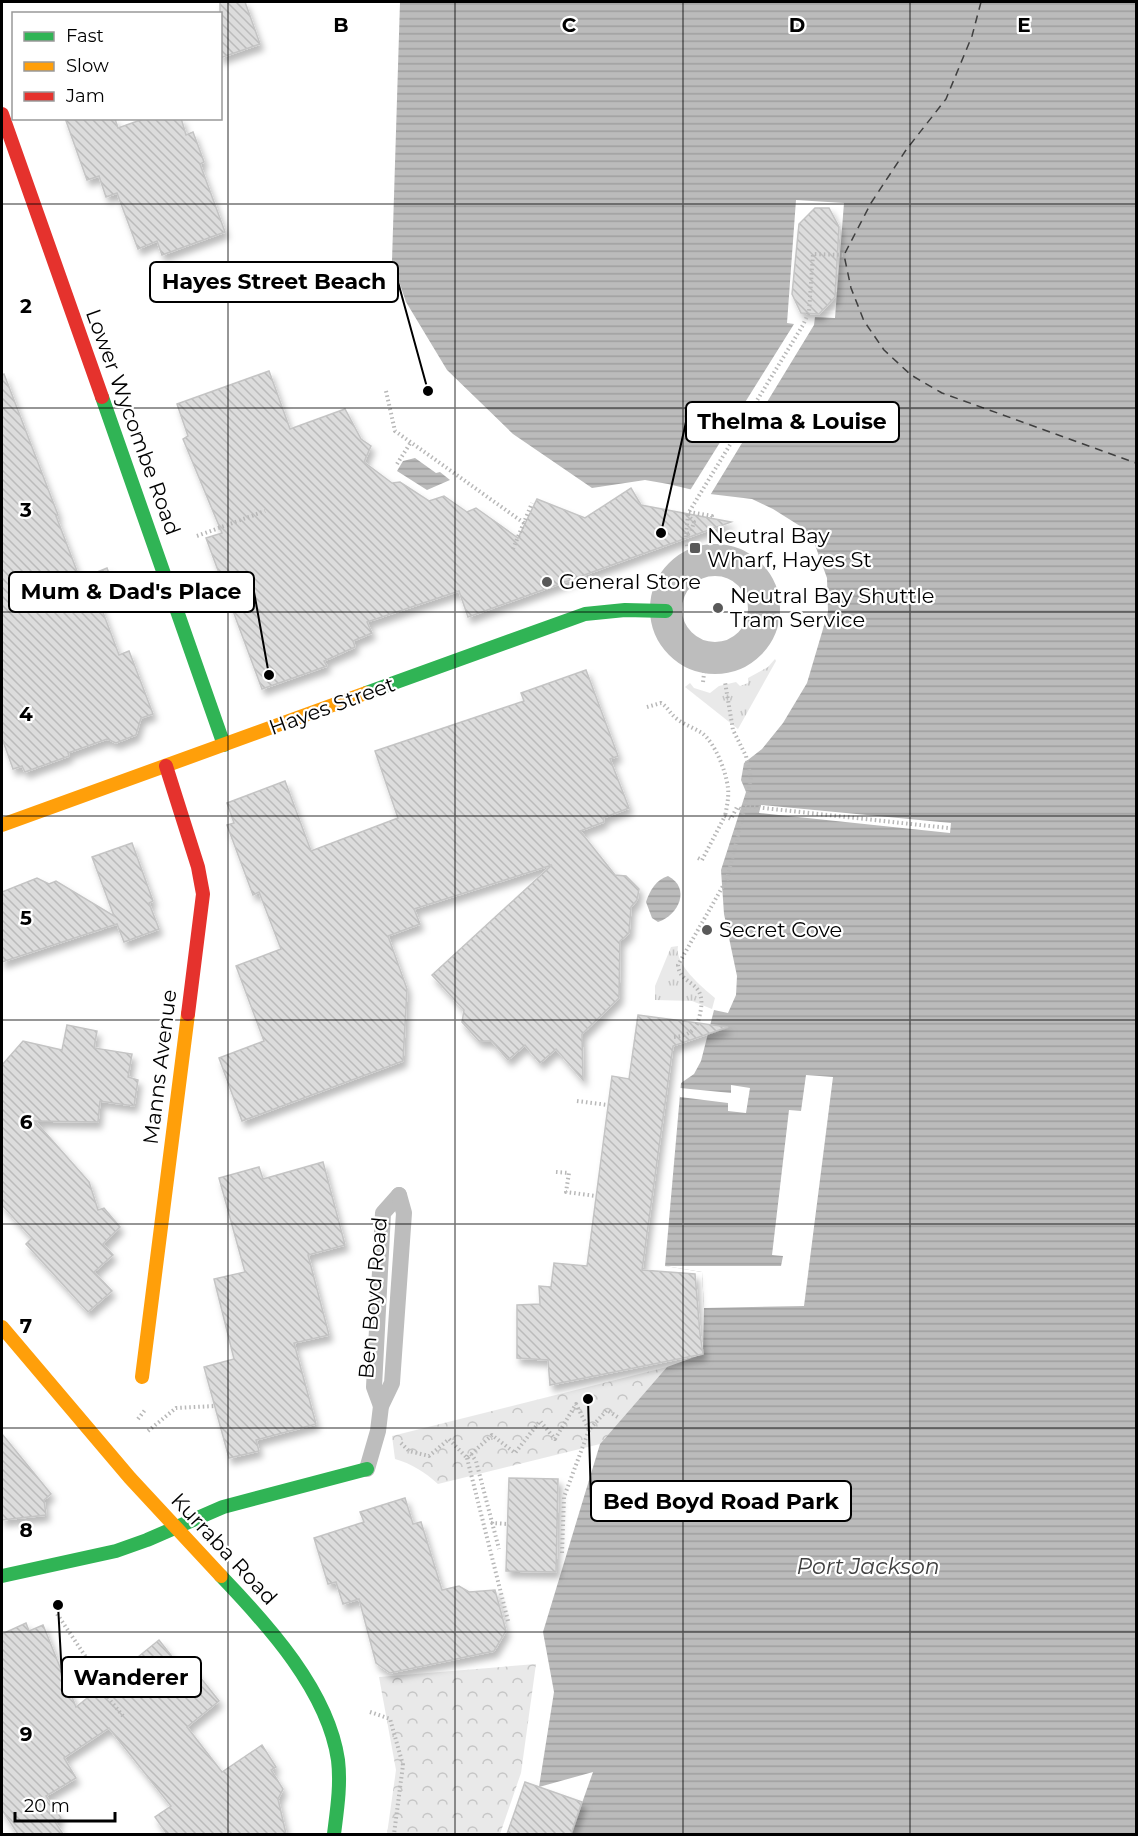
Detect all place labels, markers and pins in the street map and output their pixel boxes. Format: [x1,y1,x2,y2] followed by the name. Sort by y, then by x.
[150,262,398,302] callout: Hayes Street Beach
[686,402,899,442] callout: Thelma & Louise
[707,523,872,572] place label: Neutral Bay Wharf, Hayes St
[688,541,702,555] marker: Neutral Bay Wharf, Hayes St
[559,569,701,594] place label: General Store
[9,572,254,612] callout: Mum & Dad's Place
[540,575,554,589] marker: General Store
[730,583,935,632] place label: Neutral Bay Shuttle Tram Service
[711,601,725,615] marker: Neutral Bay Shuttle Tram Service
[719,917,842,942] place label: Secret Cove
[700,923,714,937] marker: Secret Cove
[591,1481,851,1521] callout: Bed Boyd Road Park
[62,1657,201,1697] callout: Wanderer

